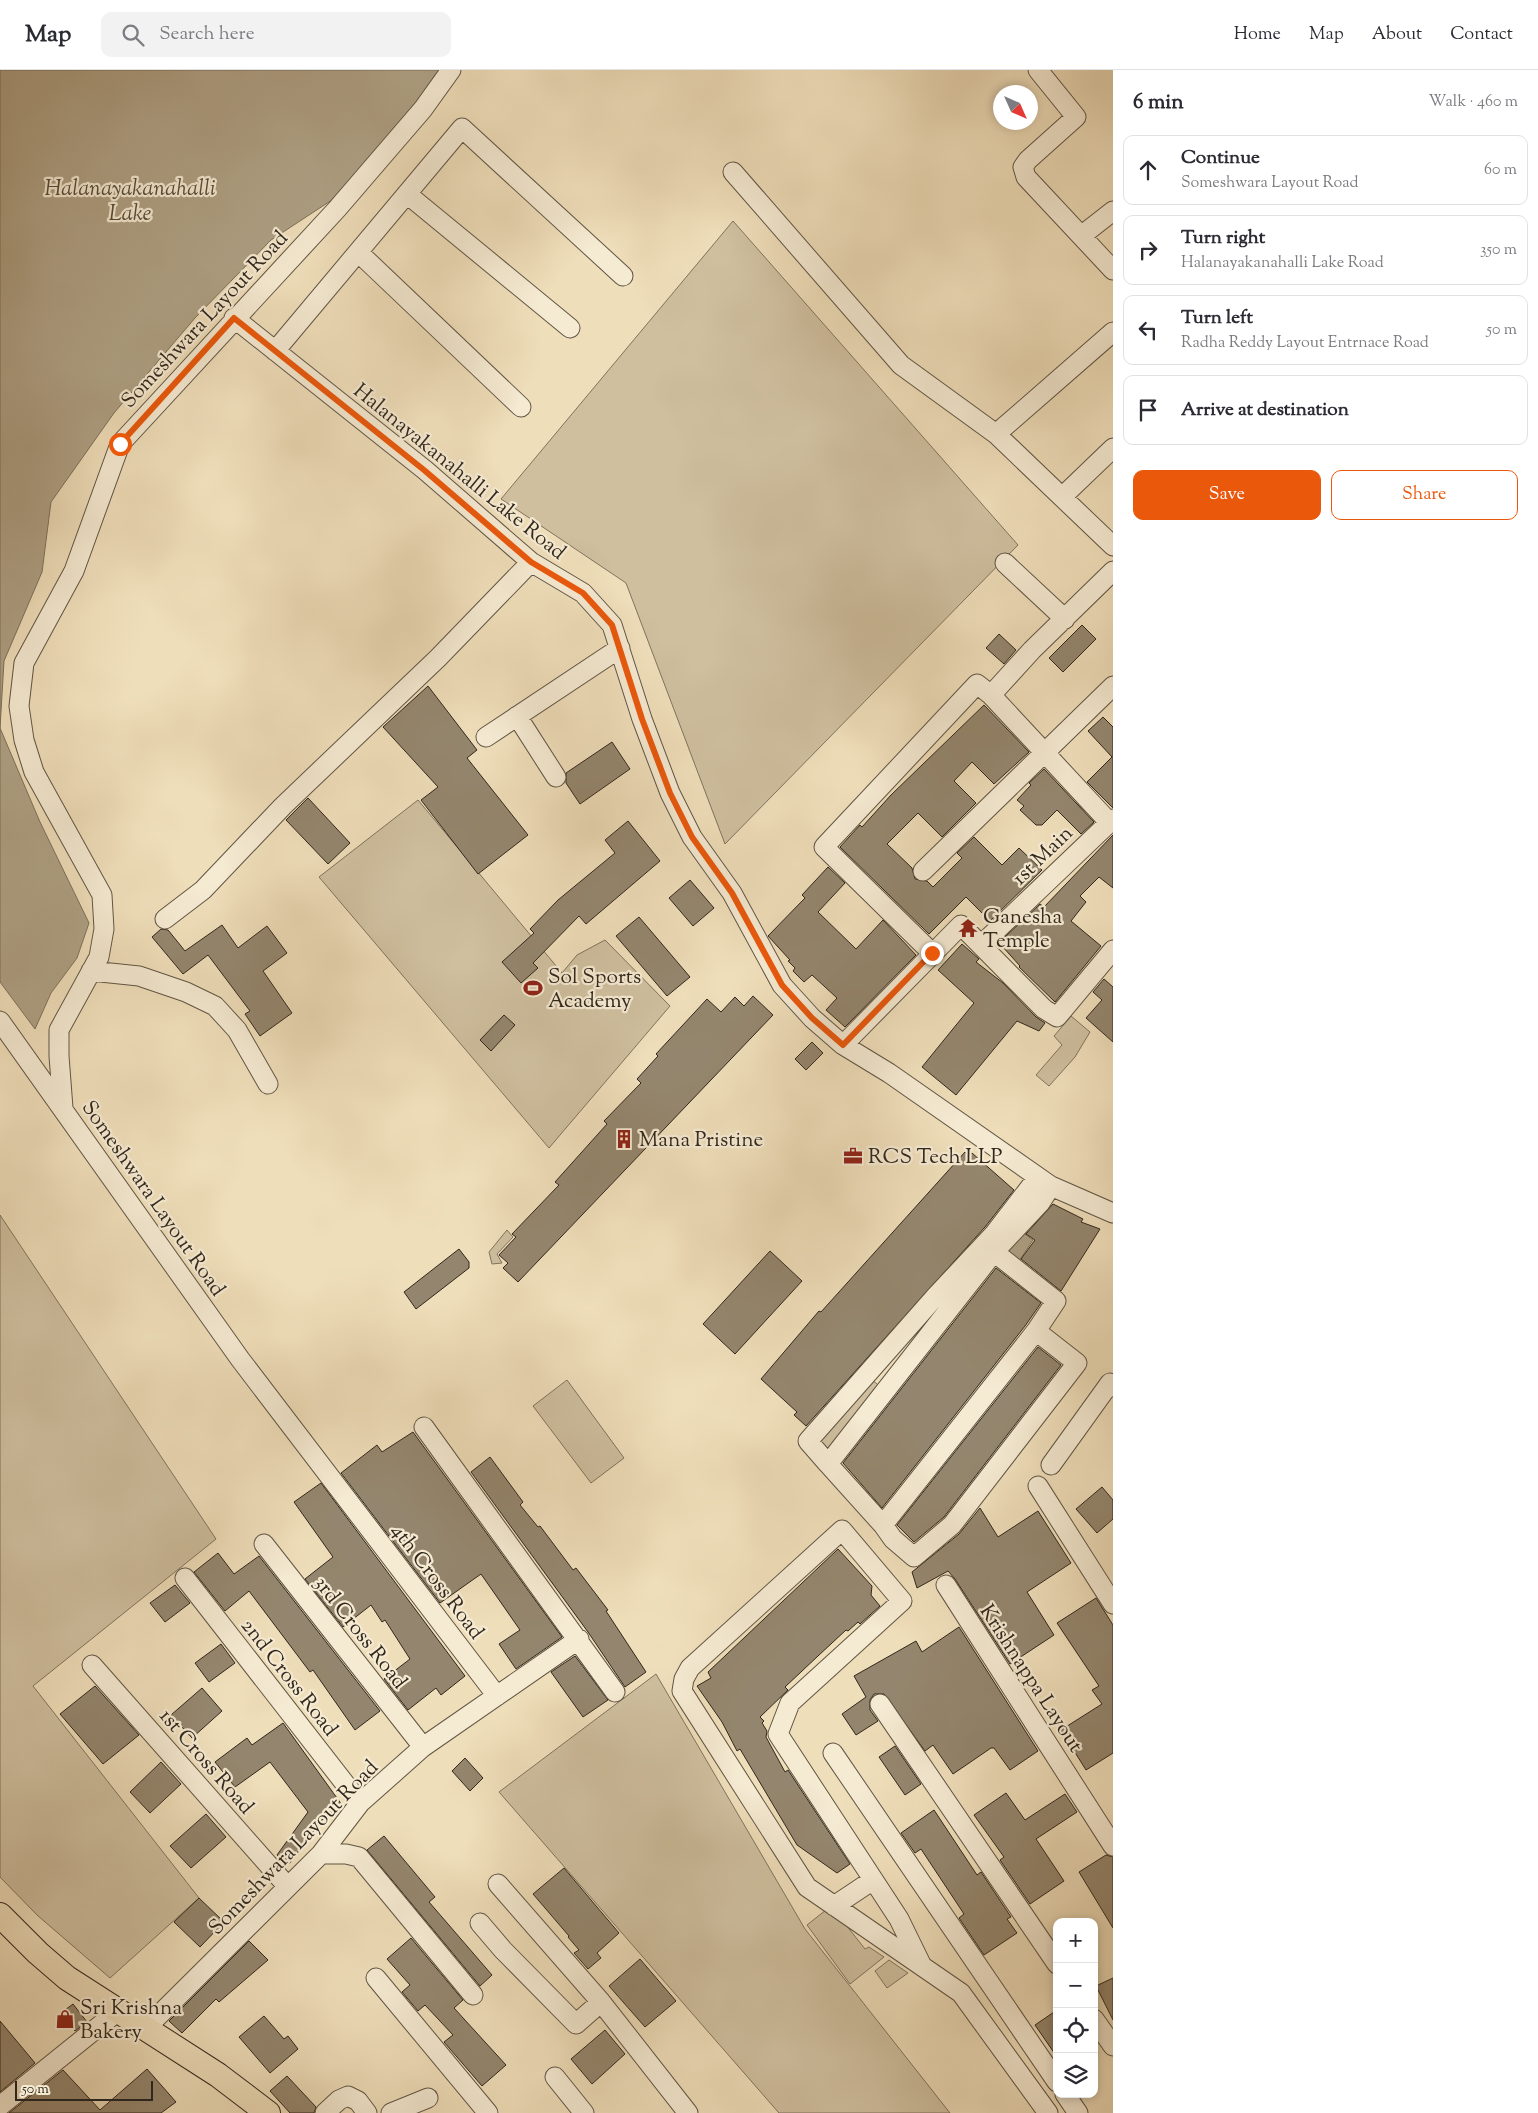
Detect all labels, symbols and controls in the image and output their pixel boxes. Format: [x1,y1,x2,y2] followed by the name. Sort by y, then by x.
[101,12,451,57] search box
[25,18,71,52] text: Map
[119,21,147,49] icon: search
[159,21,255,48] text: Search here
[1234,22,1281,48] text: Home
[1309,22,1344,48] text: Map
[1372,22,1422,48] text: About
[1450,22,1513,48] text: Contact
[993,85,1038,130] north arrow
[1133,88,1184,118] text: 6 min
[1429,91,1518,114] text: Walk · 460 m
[1181,145,1260,172] text: Continue
[1134,156,1162,184] icon: ahead
[1484,159,1517,182] text: 60 m
[1181,172,1359,195] text: Someshwara Layout Road
[45,174,215,231] water label: Halanayakanahalli Lake
[115,225,296,416] street label: Someshwara Layout Road
[1181,225,1265,252] text: Turn right
[1134,236,1162,264] icon: right
[1480,239,1517,262] text: 350 m
[1181,252,1384,275] text: Halanayakanahalli Lake Road
[1181,305,1253,332] text: Turn left
[1134,316,1162,344] icon: left
[1486,319,1517,342] text: 50 m
[1181,332,1429,355] text: Radha Reddy Layout Entrnace Road
[346,377,572,568] street label: Halanayakanahalli Lake Road
[1134,396,1162,424] icon: arrive
[1181,397,1349,424] text: Arrive at destination
[109,433,132,456] route start
[1133,470,1321,520] button: Save
[1331,470,1518,520] button: Share
[1006,820,1081,893] street label: 1st Main
[983,903,1062,957] place label: Ganesha Temple
[957,917,979,939] temple icon: Ganesha Temple
[921,942,944,965] route end
[548,963,641,1017] place label: Sol Sports Academy
[522,977,544,999] sports icon: Sol Sports Academy
[73,1095,232,1303] street label: Someshwara Layout Road
[639,1126,763,1156] place label: Mana Pristine
[613,1128,635,1150] building icon: Mana Pristine
[868,1143,1003,1173] place label: RCS Tech LLP
[842,1145,864,1167] office icon: RCS Tech LLP
[383,1518,490,1647] street label: 4th Cross Road
[306,1570,413,1696] street label: 3rd Cross Road
[971,1599,1090,1759] street label: Krishnappa Layout
[233,1613,344,1744] street label: 2nd Cross Road
[151,1703,260,1822] street label: 1st Cross Road
[203,1754,386,1943] street label: Someshwara Layout Road
[1053,1918,1098,2098] map controls
[1053,1918,1098,1963] button: +
[1053,1963,1098,2008] button: −
[80,1994,182,2048] place label: Sri Krishna Bakery
[54,2008,76,2030] shop icon: Sri Krishna Bakery
[1053,2008,1098,2053] button: locate
[1053,2053,1098,2098] button: layers
[15,2078,152,2101] scale bar
[22,2080,49,2100] text: 50 m

